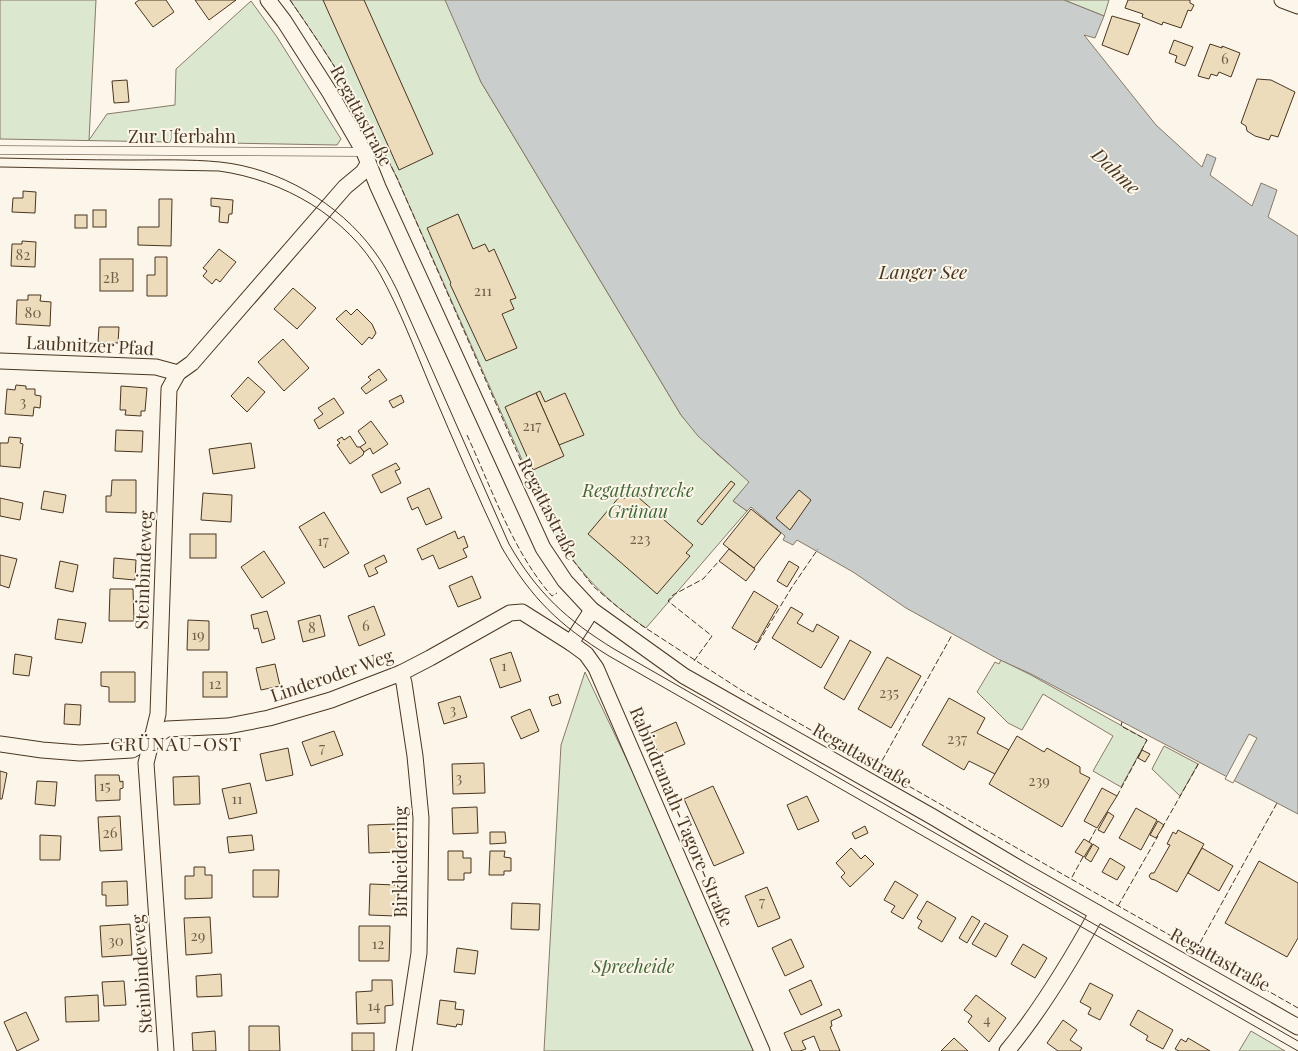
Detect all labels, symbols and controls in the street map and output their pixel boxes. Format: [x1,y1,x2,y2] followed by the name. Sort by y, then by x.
[1221,48,1229,68] house number: 6
[325,61,399,170] street label: Regattastraße
[128,124,236,148] street label: Zur Uferbahn
[1086,140,1147,199] water label: Dahme
[16,244,31,264] house number: 82
[878,258,967,284] water label: Langer See
[103,267,119,287] house number: 2B
[474,280,493,300] house number: 211
[25,302,41,322] house number: 80
[26,330,155,360] street label: Laubnitzer Pfad
[20,391,27,411] house number: 3
[523,415,541,435] house number: 217
[513,454,585,563] street label: Regattastraße
[581,478,694,523] park label: Regattastrecke Grünau
[129,510,157,630] street label: Steinbindeweg
[629,528,651,548] house number: 223
[317,530,329,550] house number: 17
[362,615,370,635] house number: 6
[308,617,316,637] house number: 8
[191,624,205,644] house number: 19
[267,643,397,707] street label: Linderoder Weg
[501,655,507,675] house number: 1
[209,673,221,693] house number: 12
[879,682,899,702] house number: 235
[450,699,457,719] house number: 3
[625,703,739,930] street label: Rabindranath-Tagore-Straße
[808,717,917,793] street label: Regattastraße
[947,728,967,748] house number: 237
[110,730,242,756] district label: GRÜNAU-OST
[319,737,325,757] house number: 7
[456,767,463,787] house number: 3
[1028,770,1050,790] house number: 239
[99,775,111,795] house number: 15
[231,788,243,808] house number: 11
[388,806,412,918] street label: Birkheidering
[103,822,118,842] house number: 26
[759,891,765,911] house number: 7
[125,913,157,1034] street label: Steinbindeweg
[1166,922,1275,997] street label: Regattastraße
[191,925,205,945] house number: 29
[108,930,124,950] house number: 30
[372,933,384,953] house number: 12
[591,954,675,978] park label: Spreeheide
[368,995,380,1015] house number: 14
[983,1009,991,1029] house number: 4

